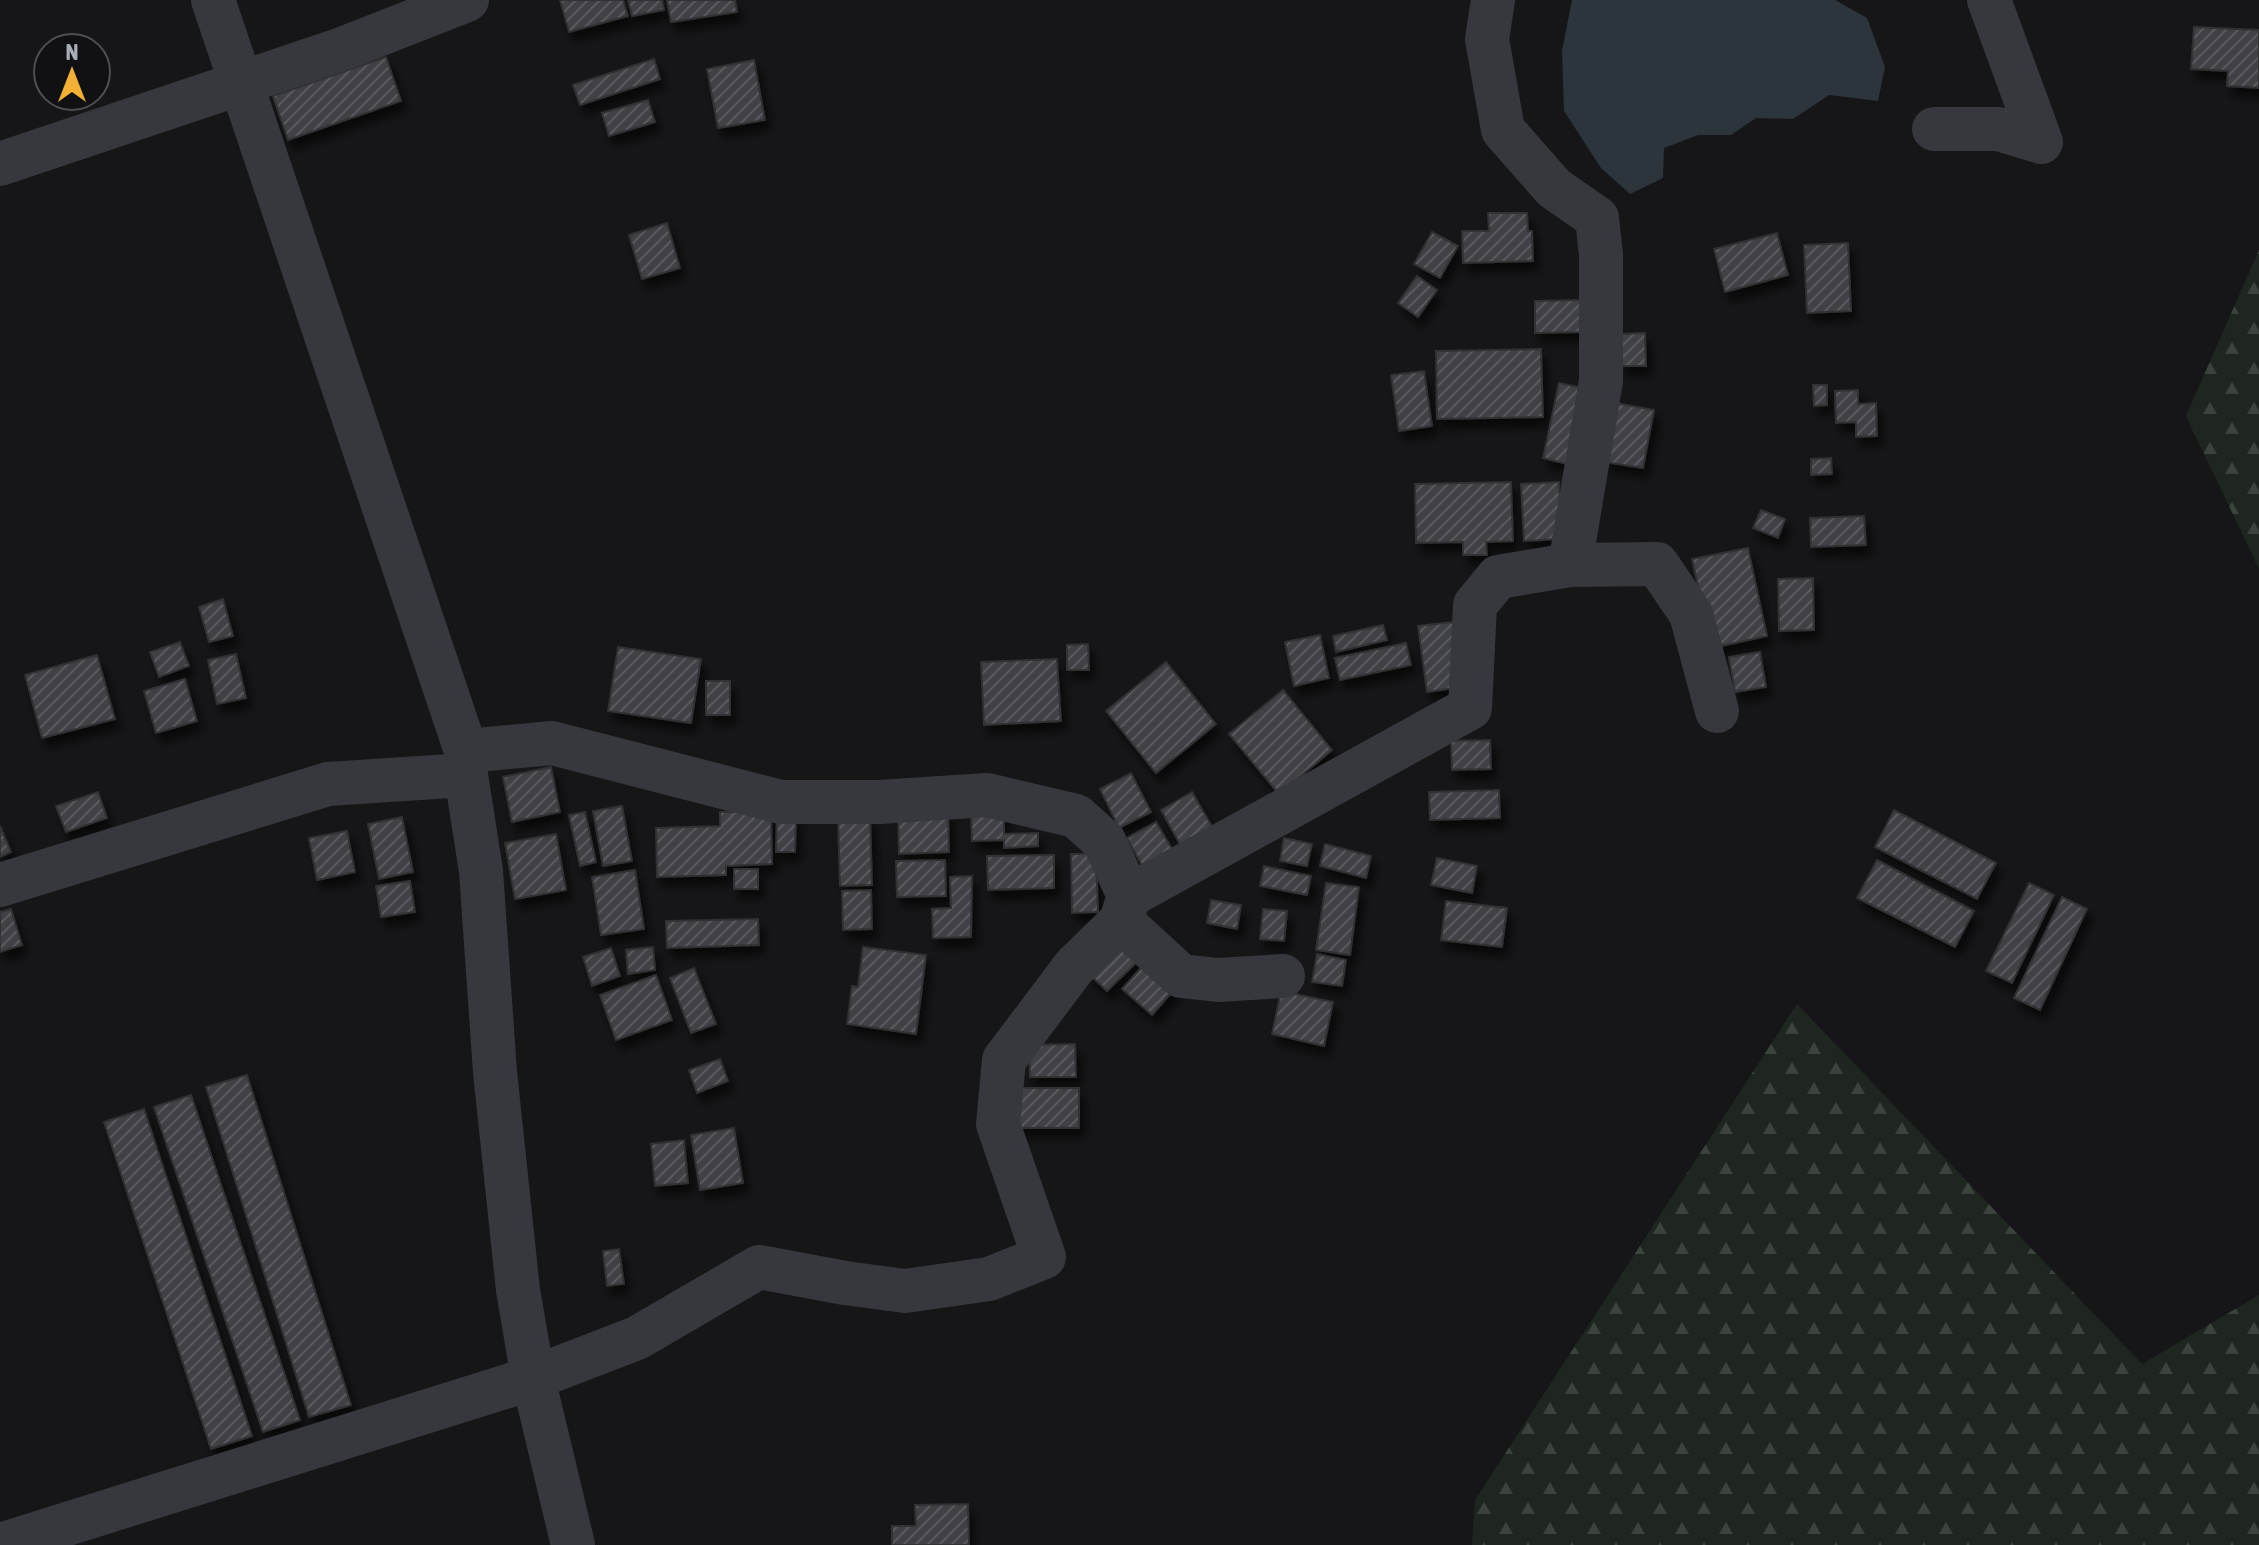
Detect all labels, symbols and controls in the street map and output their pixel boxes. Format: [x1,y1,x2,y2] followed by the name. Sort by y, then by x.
[32,32,112,112] north arrow
[66,39,78,65] text: N

